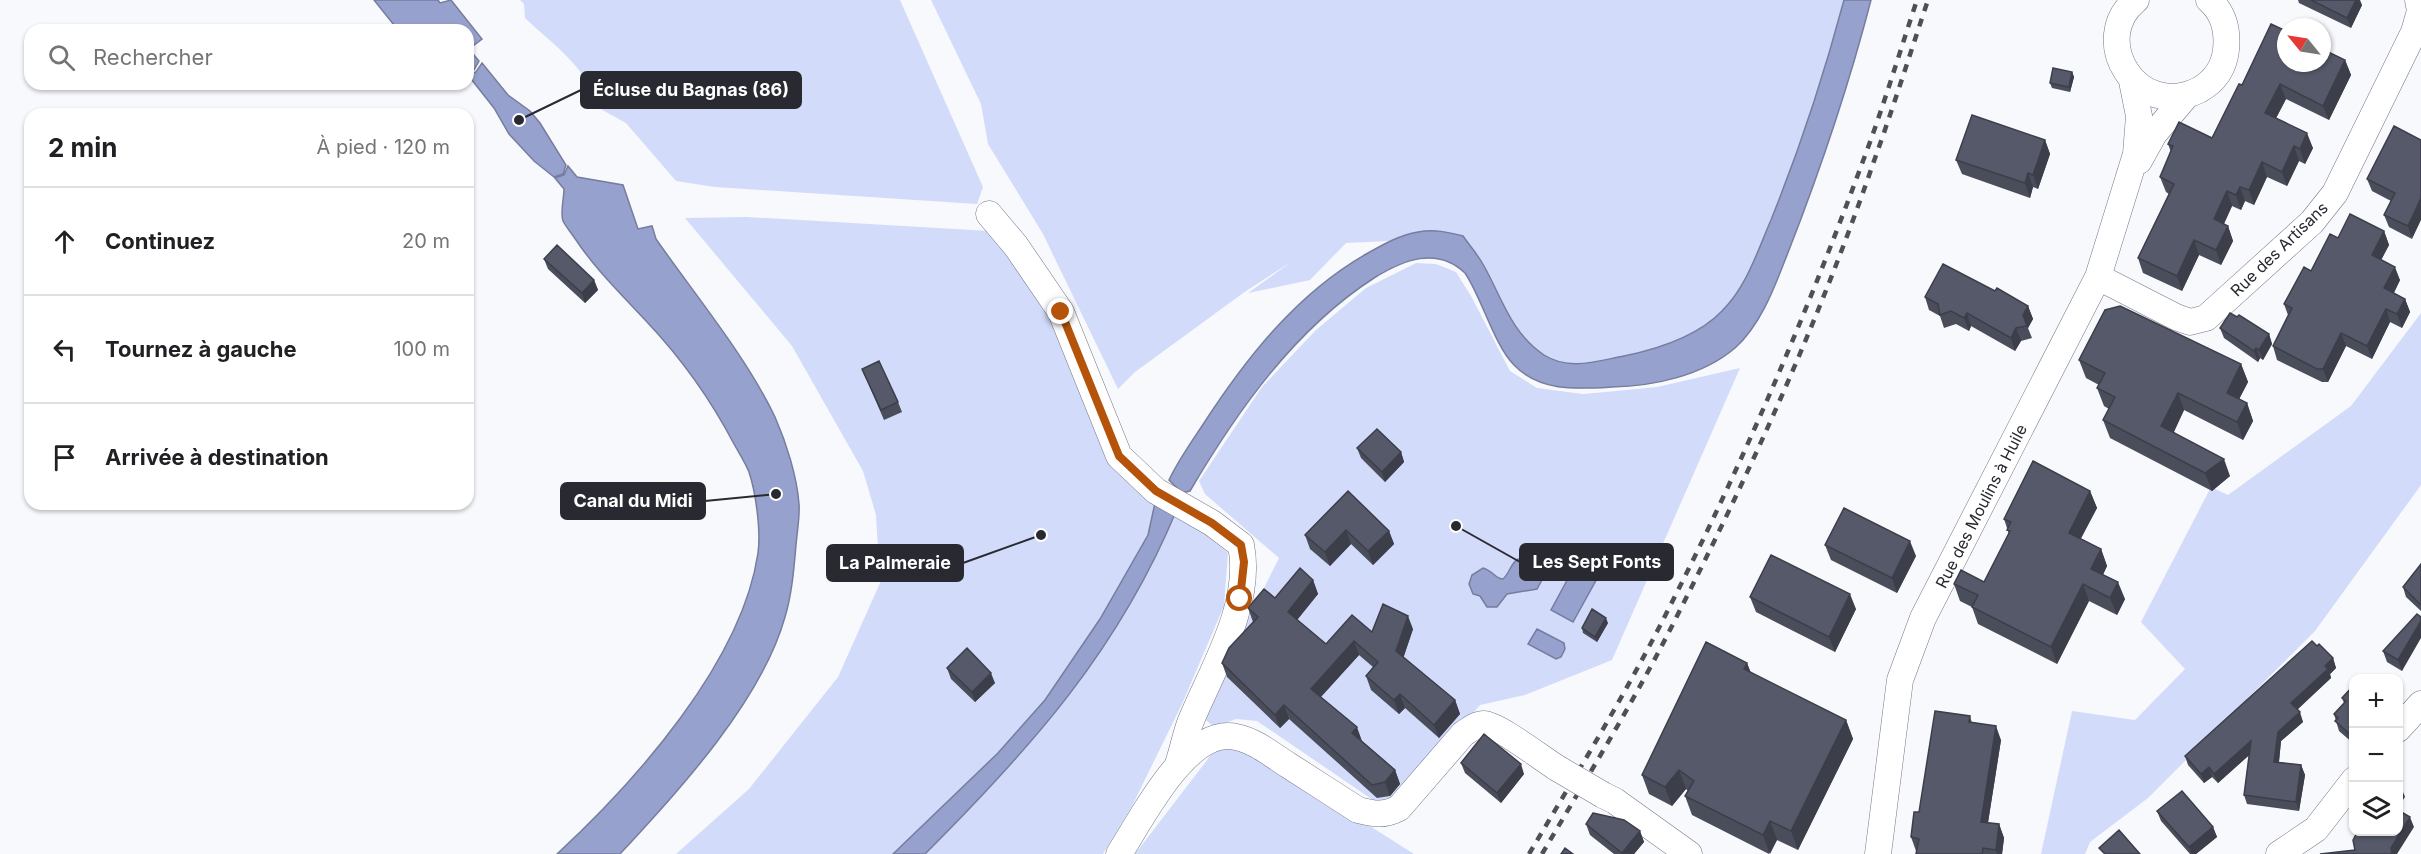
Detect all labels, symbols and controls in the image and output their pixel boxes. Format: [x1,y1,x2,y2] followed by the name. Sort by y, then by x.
[2277,18,2331,72] north arrow
[24,24,474,90] search box
[45,41,78,74] icon: search
[93,44,213,70] text: Rechercher
[581,72,801,108] callout: Écluse du Bagnas (86)
[593,79,789,100] text: Écluse du Bagnas (86)
[48,132,118,163] text: 2 min
[316,135,450,159] text: À pied · 120 m
[2226,198,2332,300] street label: Rue des Artisans
[48,225,81,258] icon: ahead
[105,228,215,254] text: Continuez
[402,229,450,253] text: 20 m
[1047,298,1073,324] route end
[48,333,81,366] icon: left
[105,336,297,362] text: Tournez à gauche
[393,337,450,361] text: 100 m
[1931,421,2031,591] street label: Rue des Moulins à Huile
[48,441,81,474] icon: arrive
[105,444,329,470] text: Arrivée à destination
[561,483,705,519] callout: Canal du Midi
[573,490,693,511] text: Canal du Midi
[1520,544,1673,580] callout: Les Sept Fonts
[827,545,963,581] callout: La Palmeraie
[1533,551,1661,572] text: Les Sept Fonts
[839,552,951,573] text: La Palmeraie
[1226,585,1252,611] route start
[2349,674,2403,836] map controls
[2349,674,2403,728] button: +
[2349,728,2403,782] button: −
[2349,782,2403,836] button: layers

